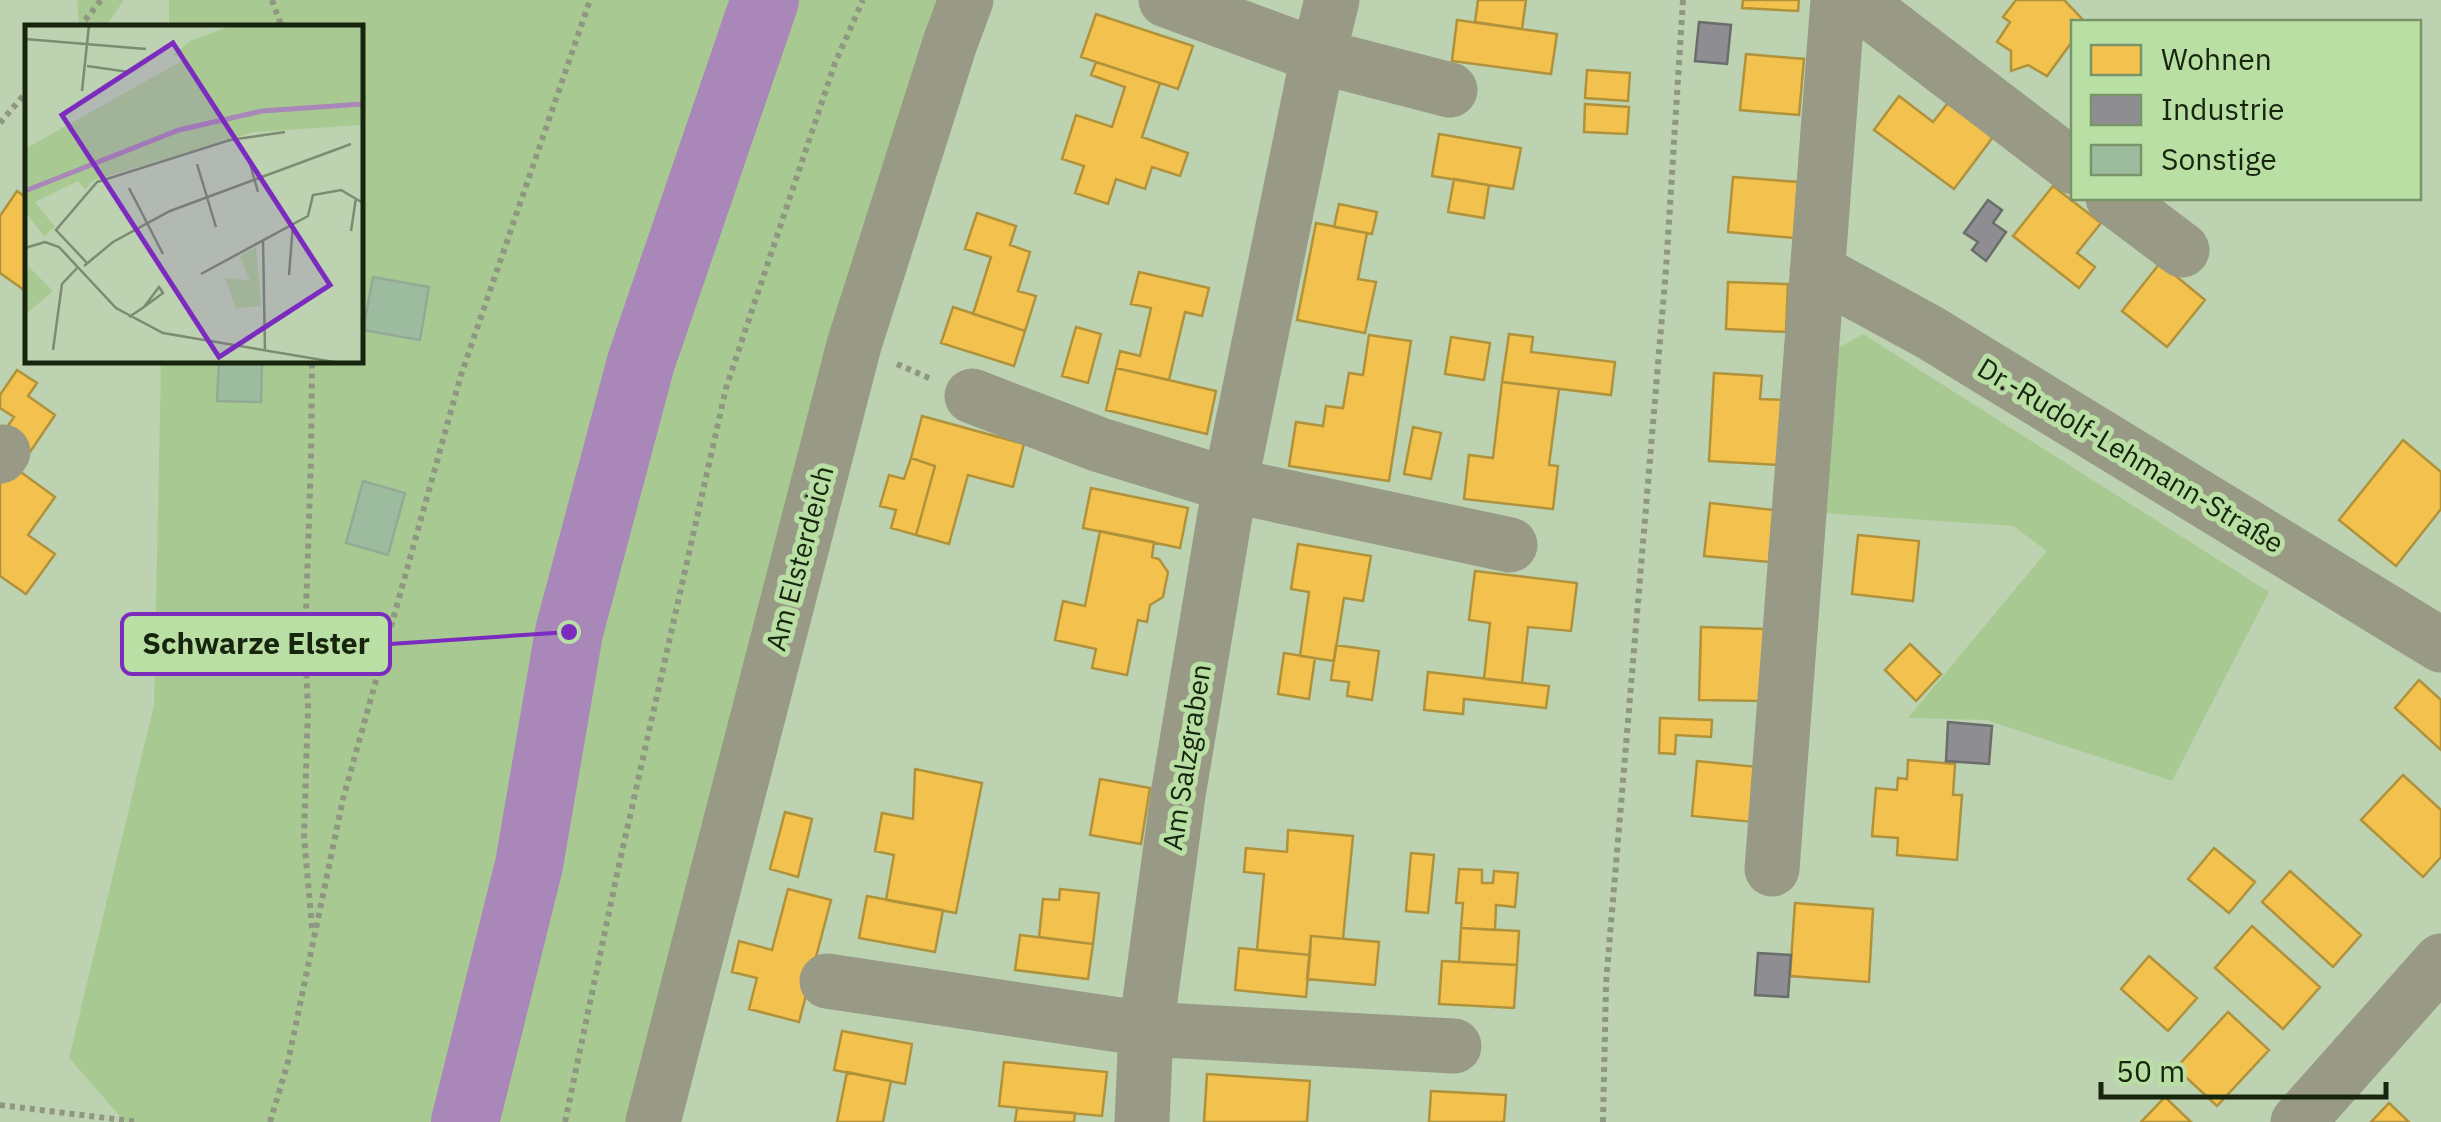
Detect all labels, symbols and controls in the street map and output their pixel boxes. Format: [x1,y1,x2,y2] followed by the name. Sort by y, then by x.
[2071,20,2421,200] legend
[25,25,362,362] inset map
[2161,39,2272,78] text: Wohnen
[2161,89,2284,128] text: Industrie
[2161,139,2277,178] text: Sonstige
[1971,349,2291,561] street label: Dr.-Rudolf-Lehmann-Straße
[757,461,841,655] street label: Am Elsterdeich
[122,614,390,674] callout: Schwarze Elster
[142,623,370,662] text: Schwarze Elster
[1153,661,1219,853] street label: Am Salzgraben
[2101,1037,2386,1099] scale bar
[2116,1051,2185,1090] text: 50 m

